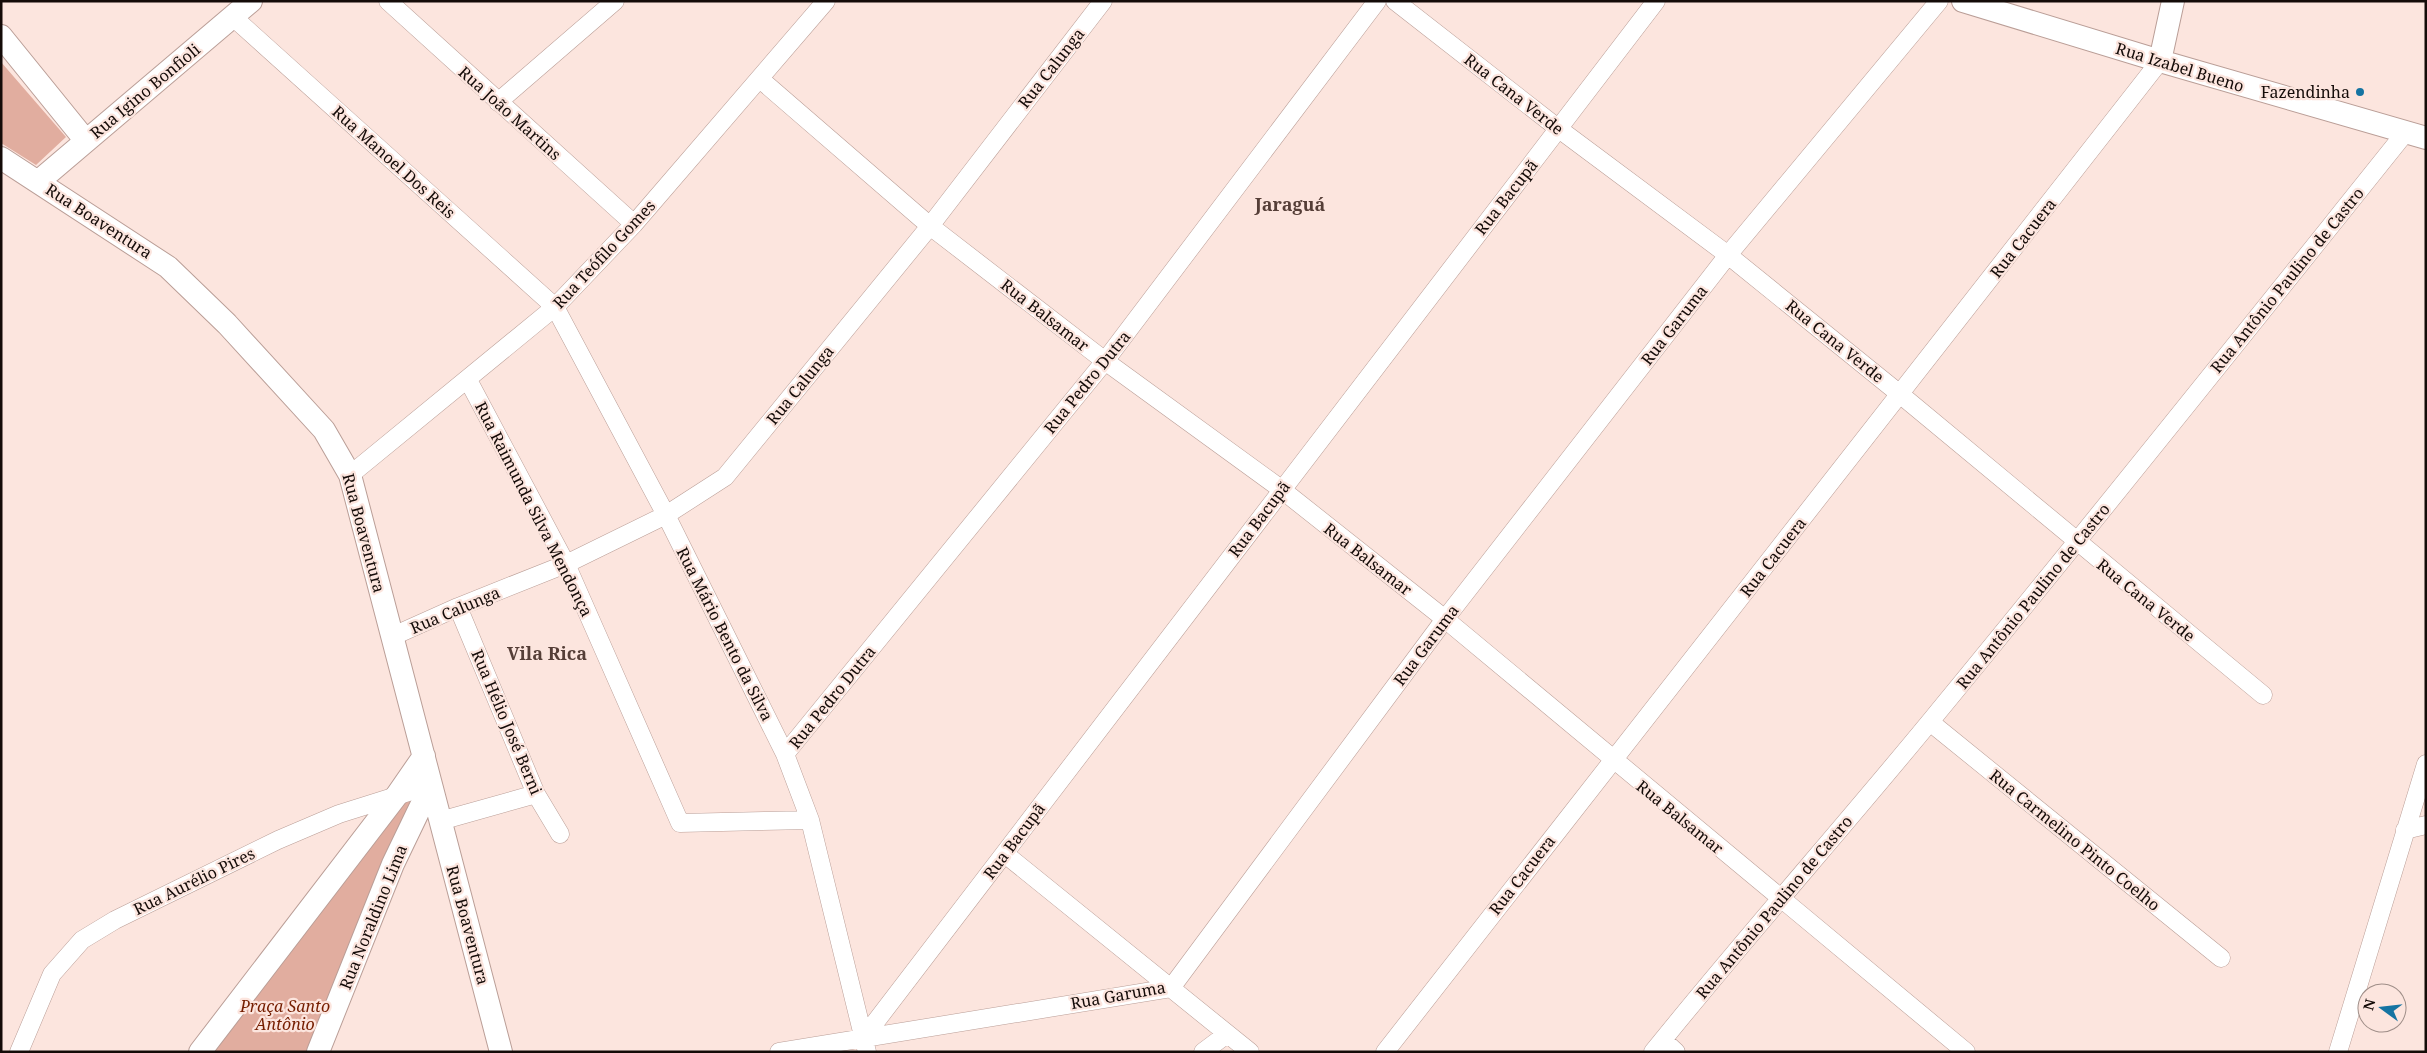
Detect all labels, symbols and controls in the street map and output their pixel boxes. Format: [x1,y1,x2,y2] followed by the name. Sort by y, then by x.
[1013,24,1089,112] street label: Rua Calunga
[2113,37,2247,97] street label: Rua Izabel Bueno
[85,39,205,143] street label: Rua Igino Bonfioli
[1460,48,1568,140] street label: Rua Cana Verde
[454,61,566,165] street label: Rua João Martins
[2261,81,2350,103] place label: Fazendinha
[2354,86,2366,98] marker: Fazendinha
[328,101,460,223] street label: Rua Manoel Dos Reis
[1470,155,1542,239] street label: Rua Bacupã
[42,178,156,264] street label: Rua Boaventura
[2205,183,2369,377] street label: Rua Antônio Paulino de Castro
[1254,192,1326,216] district label: Jaraguá
[1985,194,2061,282] street label: Rua Cacuera
[548,195,660,313] street label: Rua Teófilo Gomes
[996,274,1094,357] street label: Rua Balsamar
[1636,280,1712,370] street label: Rua Garuma
[1781,295,1889,387] street label: Rua Cana Verde
[1039,326,1135,438] street label: Rua Pedro Dutra
[761,341,839,429] street label: Rua Calunga
[470,398,598,620] street label: Rua Raimunda Silva Mendonça
[337,471,391,595] street label: Rua Boaventura
[1223,476,1295,562] street label: Rua Bacupã
[1951,499,2115,693] street label: Rua Antônio Paulino de Castro
[1735,513,1811,601] street label: Rua Cacuera
[1319,518,1417,601] street label: Rua Balsamar
[672,543,778,725] street label: Rua Mário Bento da Silva
[2092,554,2200,646] street label: Rua Cana Verde
[407,581,503,639] street label: Rua Calunga
[1388,600,1464,690] street label: Rua Garuma
[507,641,587,665] district label: Vila Rica
[784,641,880,753] street label: Rua Pedro Dutra
[467,646,547,798] street label: Rua Hélio José Berni
[1985,764,2165,916] street label: Rua Carmelino Pinto Coelho
[1632,775,1729,859] street label: Rua Balsamar
[978,798,1050,884] street label: Rua Bacupã
[1691,811,1857,1003] street label: Rua Antônio Paulino de Castro
[1484,831,1560,919] street label: Rua Cacuera
[334,841,412,993] street label: Rua Noraldino Lima
[130,842,258,920] street label: Rua Aurélio Pires
[441,863,495,987] street label: Rua Boaventura
[1069,976,1167,1014] street label: Rua Garuma
[2357,983,2407,1033] north arrow
[239,995,330,1035] park label: Praça Santo Antônio
[2358,997,2380,1012] text: N

